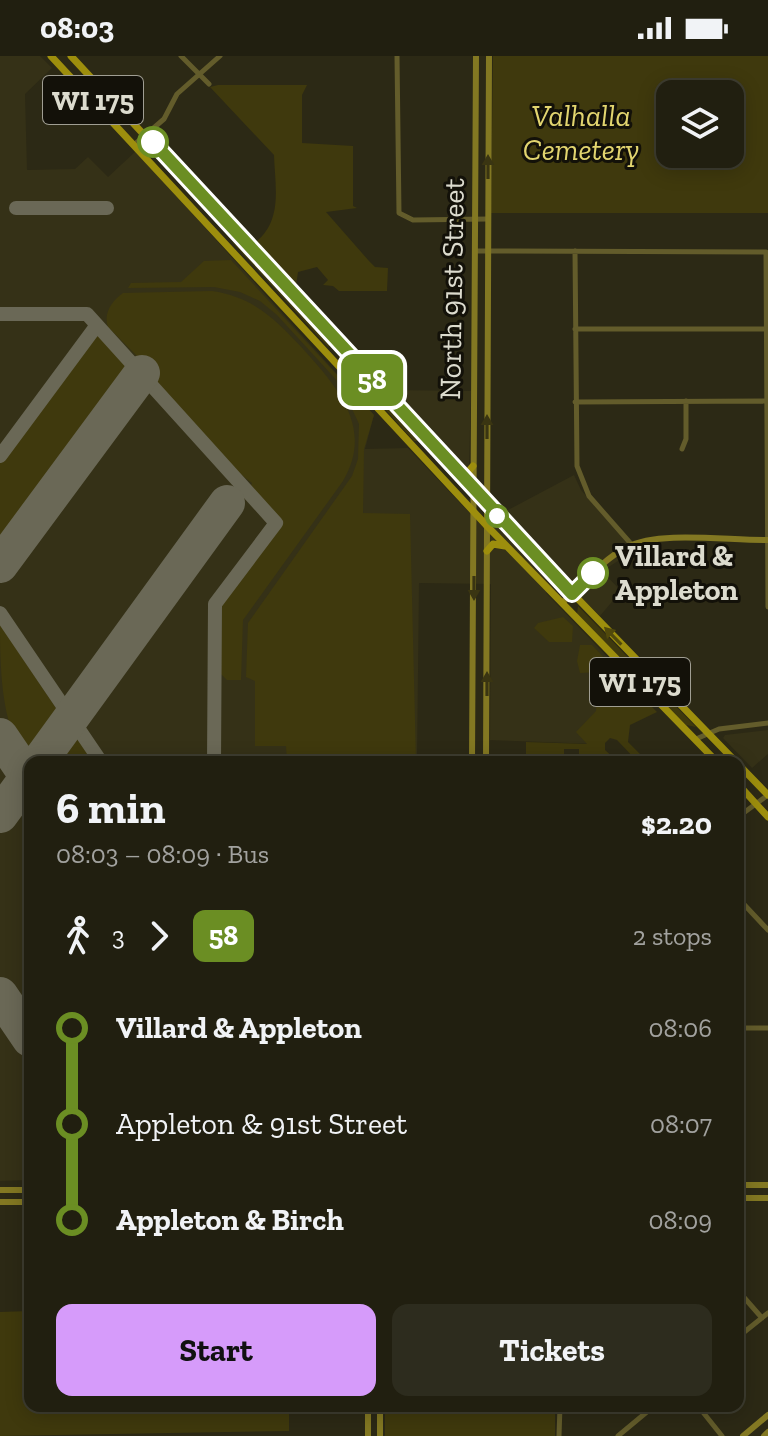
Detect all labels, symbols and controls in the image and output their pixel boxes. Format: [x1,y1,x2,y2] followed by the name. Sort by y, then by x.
[40,10,114,46] text: 08:03
[43,76,143,124] road number: WI 175
[656,80,744,168] map controls
[656,80,744,168] button: layers
[523,98,639,168] park label: Valhalla Cemetery
[138,127,168,157] unlabelled marker
[482,154,495,179] one-way arrow
[432,178,472,400] street label: North 91st Street
[336,354,408,406] line badge: 58
[357,363,387,396] text: 58
[481,414,493,439] one-way arrow
[486,505,508,527] unlabelled marker
[615,538,738,608] place label: Villard & Appleton
[578,558,608,588] marker: Villard & Appleton
[467,576,480,601] one-way arrow
[604,627,623,646] one-way arrow
[590,658,690,706] road number: WI 175
[480,671,493,696] one-way arrow
[56,781,166,834] text: 6 min
[641,806,712,842] text: $2.20
[56,838,269,870] text: 08:03 – 08:09 · Bus
[56,914,100,958] icon: walk
[137,914,181,958] icon: forward
[209,919,238,952] text: 58
[112,920,125,952] text: 3
[633,920,712,952] text: 2 stops
[116,1010,362,1046] text: Villard & Appleton
[648,1012,712,1044] text: 08:06
[116,1106,407,1142] text: Appleton & 91st Street
[650,1108,712,1140] text: 08:07
[116,1202,344,1238] text: Appleton & Birch
[648,1204,712,1236] text: 08:09
[56,1304,376,1396] button: Start
[392,1304,712,1396] button: Tickets

